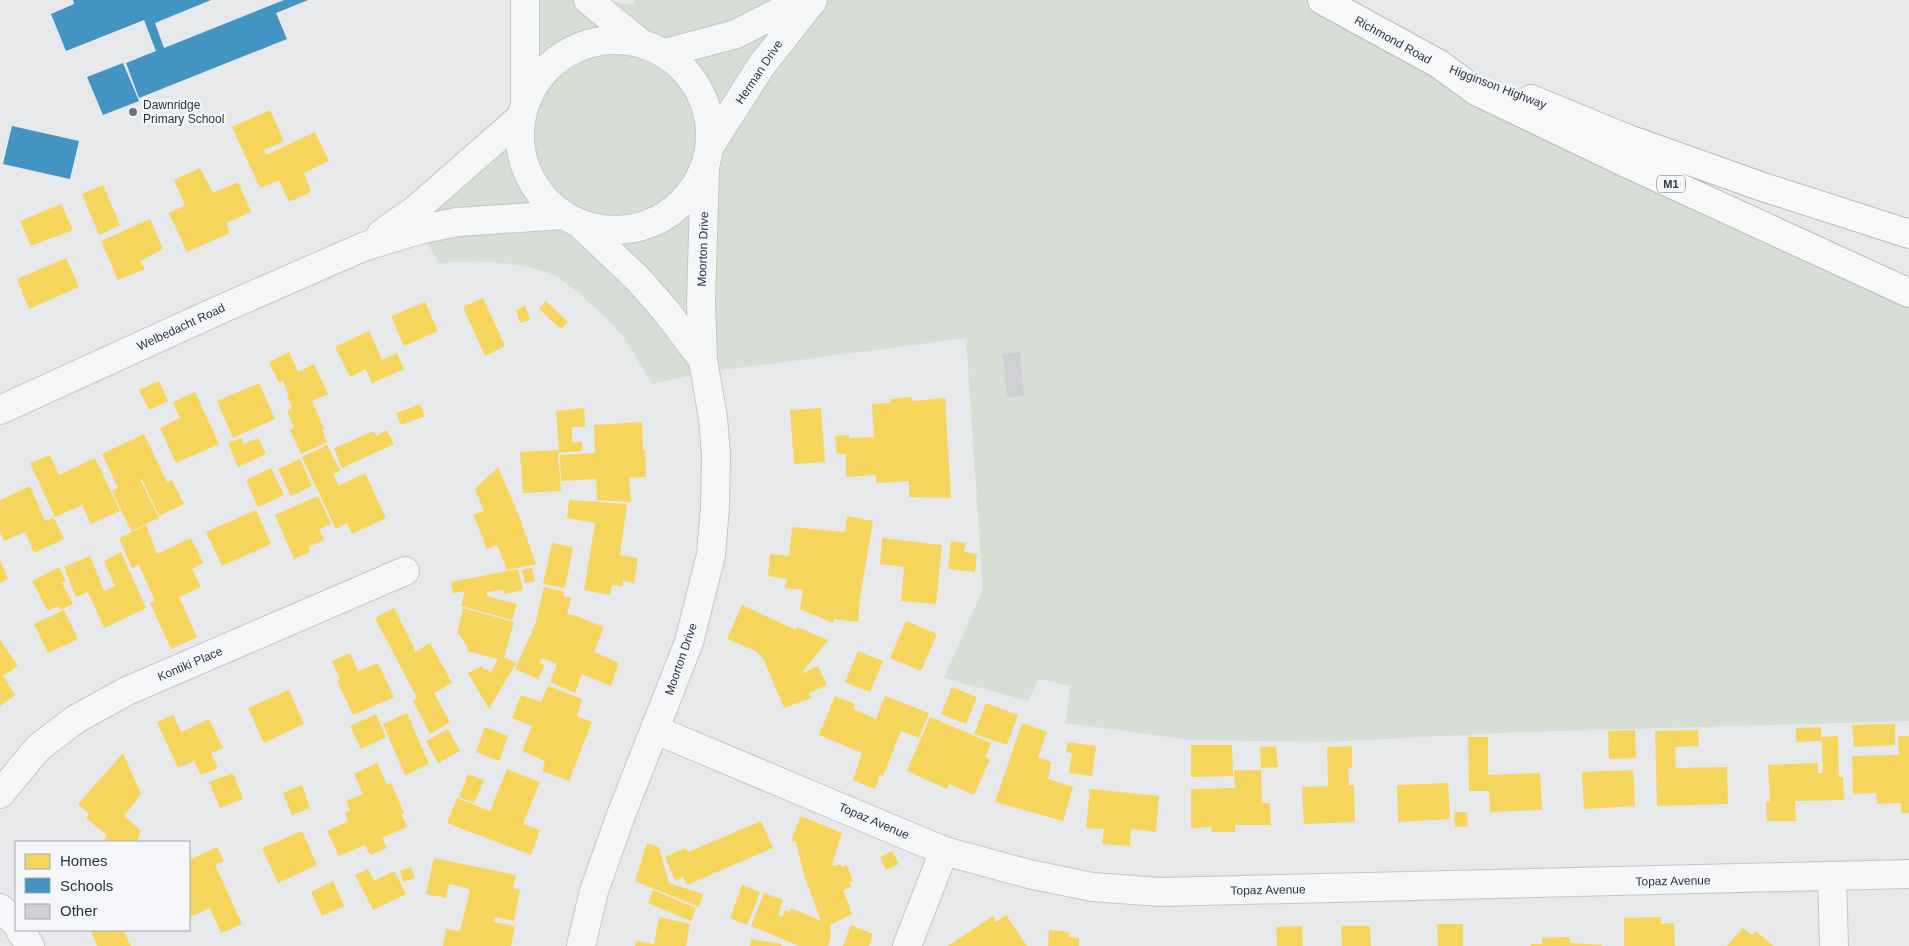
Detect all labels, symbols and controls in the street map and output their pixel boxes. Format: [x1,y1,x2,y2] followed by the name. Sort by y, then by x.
[1352,13,1434,67] street label: Richmond Road
[733,37,786,107] street label: Herman Drive
[1448,62,1548,112] street label: Higginson Highway
[143,98,224,126] place label: Dawnridge Primary School
[127,106,139,118] marker: Dawnridge Primary School
[1657,175,1685,192] road number: M1
[695,211,711,287] street label: Moorton Drive
[135,301,227,353] street label: Welbedacht Road
[662,621,700,697] street label: Moorton Drive
[155,644,225,684] street label: Kontiki Place
[837,800,912,842] street label: Topaz Avenue
[15,841,190,931] legend
[60,852,108,869] text: Homes
[1635,873,1711,889] street label: Topaz Avenue
[60,877,113,894] text: Schools
[1230,882,1306,898] street label: Topaz Avenue
[60,902,98,919] text: Other

